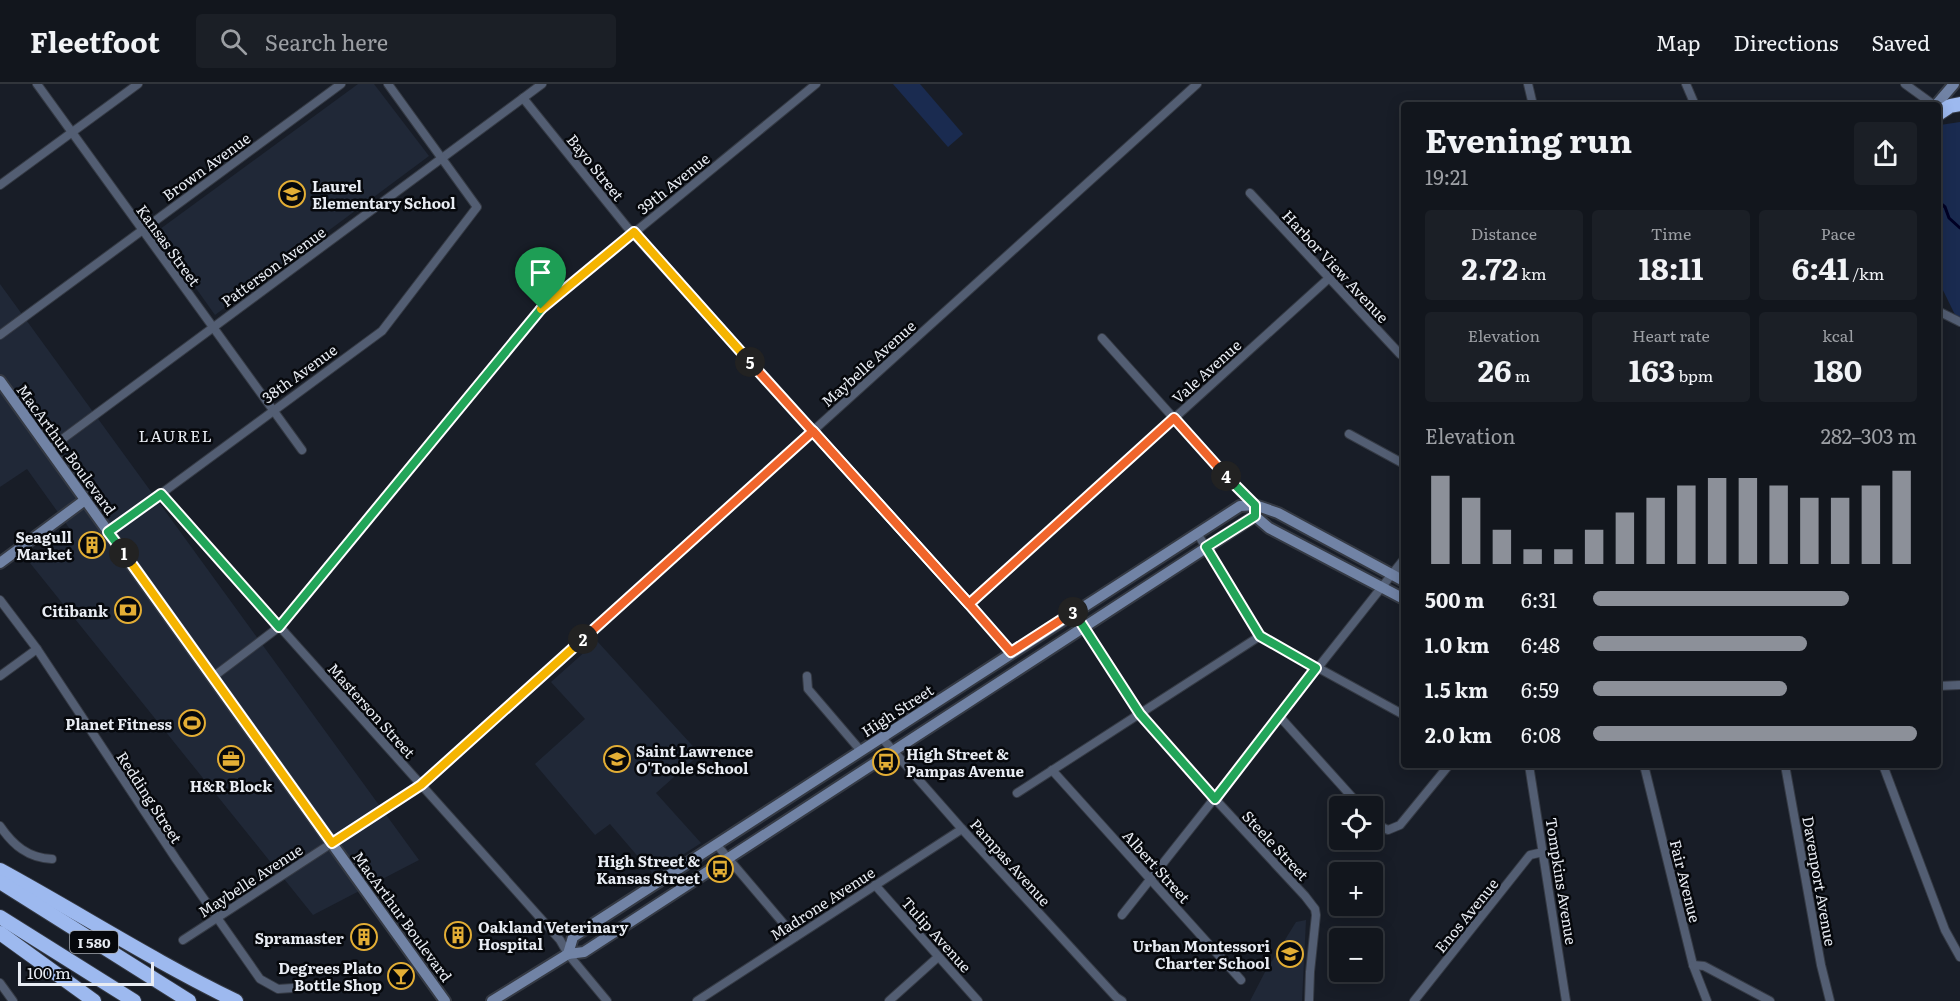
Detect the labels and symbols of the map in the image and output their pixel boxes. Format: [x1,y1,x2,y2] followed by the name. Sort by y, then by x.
[157,126,255,206] street label: Brown Avenue
[562,129,630,205] street label: Bayo Street
[632,146,714,220] street label: 39th Avenue
[312,174,456,214] place label: Laurel Elementary School
[277,179,307,209] school or university icon: Laurel Elementary School
[131,199,207,291] street label: Kansas Street
[1277,204,1395,328] street label: Harbor View Avenue
[216,220,330,312] street label: Patterson Avenue
[515,247,566,309] pin
[816,314,921,412] street label: Maybelle Avenue
[1166,333,1246,408] street label: Vale Avenue
[257,338,342,408] street label: 38th Avenue
[735,347,765,377] pin: 5
[12,379,122,519] street label: MacArthur Boulevard
[139,423,213,447] district label: LAUREL
[1211,461,1241,491] pin: 4
[16,525,73,565] place label: Seagull Market
[77,530,107,560] building icon: Seagull Market
[109,538,139,568] pin: 1
[113,595,143,625] bank icon: Citibank
[1058,597,1088,627] pin: 3
[42,599,109,622] place label: Citibank
[568,624,598,654] pin: 2
[323,657,421,763] street label: Masterson Street
[856,678,938,742] street label: High Street
[177,708,207,738] sports icon: Planet Fitness
[65,712,173,735] place label: Planet Fitness
[636,739,754,779] place label: Saint Lawrence O'Toole School
[906,742,1025,782] place label: High Street & Pampas Avenue
[216,744,246,774] office icon: H&R Block
[602,744,632,774] school or university icon: Saint Lawrence O'Toole School
[112,746,188,848] street label: Redding Street
[871,747,901,777] bus stop icon: High Street & Pampas Avenue
[190,774,273,797] place label: H&R Block
[1237,805,1315,885] street label: Steele Street
[965,813,1057,911] street label: Pampas Avenue
[1797,814,1843,948] street label: Davenport Avenue
[1541,816,1583,946] street label: Tompkins Avenue
[1118,824,1196,908] street label: Albert Street
[193,837,307,922] street label: Maybelle Avenue
[1665,837,1707,925] street label: Fair Avenue
[348,846,458,986] street label: MacArthur Boulevard
[596,849,700,889] place label: High Street & Kansas Street
[705,854,735,884] bus stop icon: High Street & Kansas Street
[765,860,879,946] street label: Madrone Avenue
[1429,872,1504,957] street label: Enos Avenue
[897,891,978,977] street label: Tulip Avenue
[478,915,629,955] place label: Oakland Veterinary Hospital
[443,920,473,950] building icon: Oakland Veterinary Hospital
[349,922,379,952] building icon: Spramaster
[255,926,344,949] place label: Spramaster
[70,931,118,953] road number: I 580
[1133,934,1271,974] place label: Urban Montessori Charter School
[1275,939,1305,969] school or university icon: Urban Montessori Charter School
[278,956,382,996] place label: Degrees Plato Bottle Shop
[18,959,154,986] scale bar
[386,961,416,991] bar icon: Degrees Plato Bottle Shop

